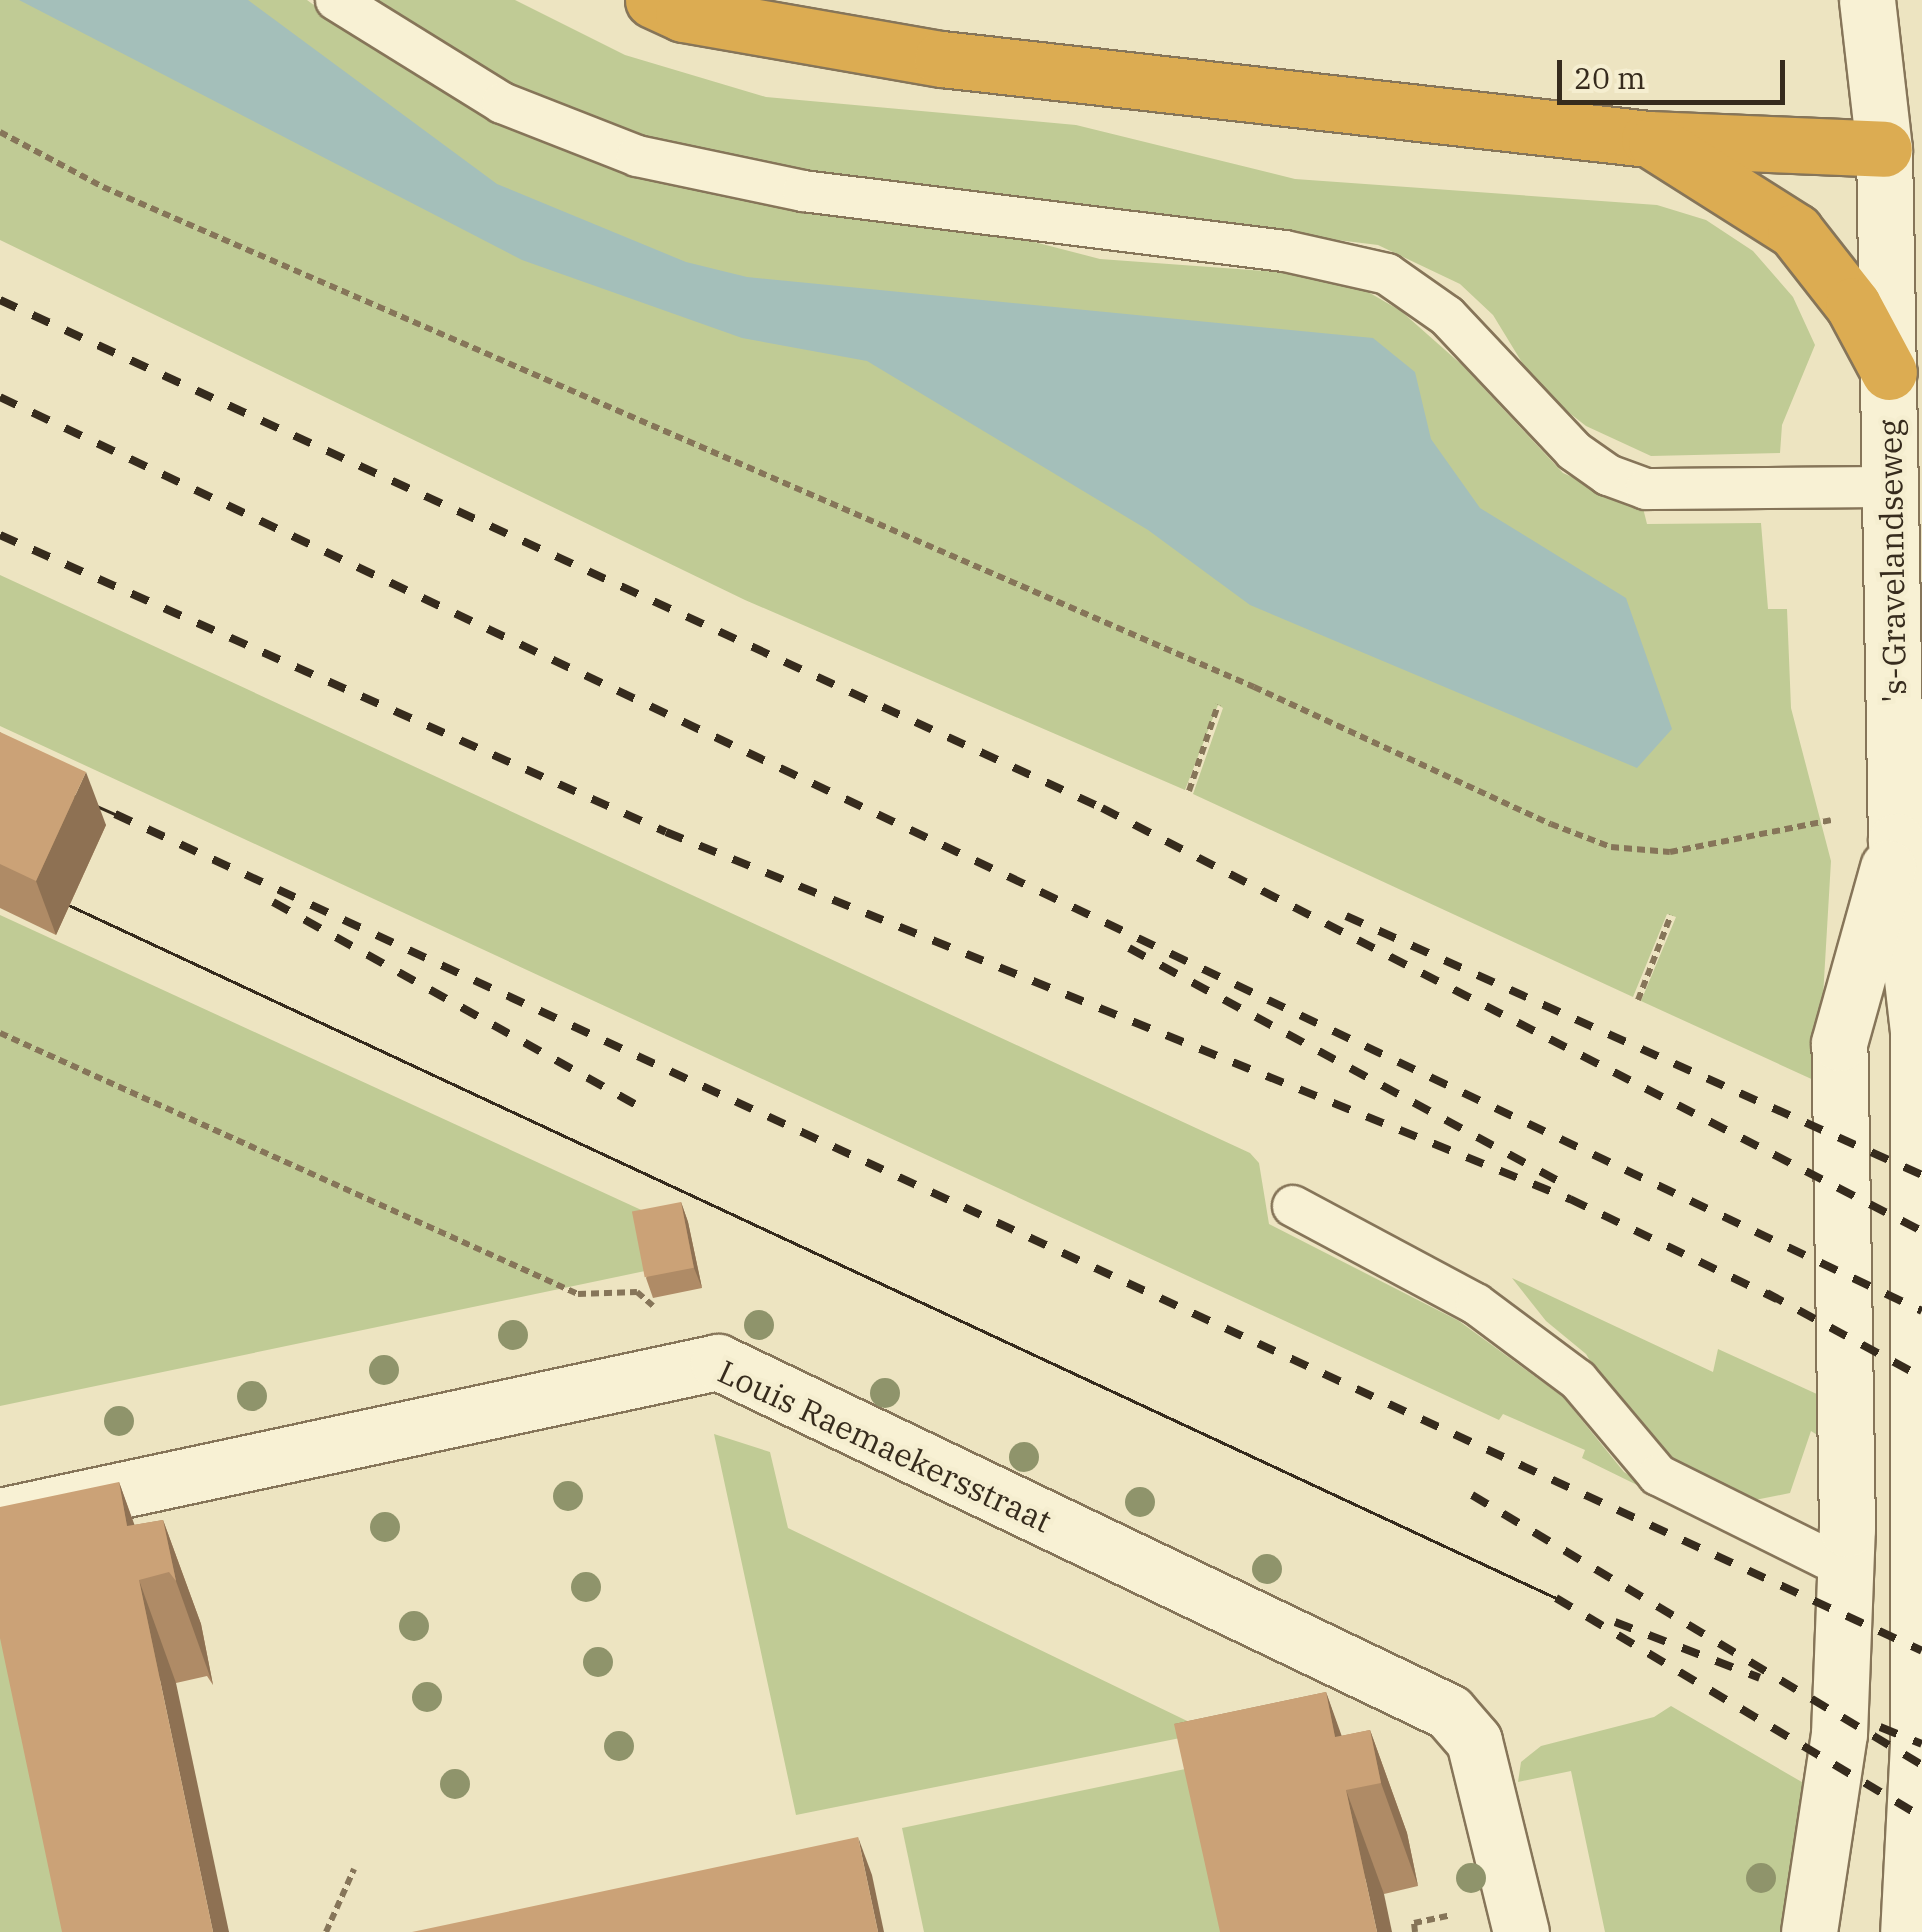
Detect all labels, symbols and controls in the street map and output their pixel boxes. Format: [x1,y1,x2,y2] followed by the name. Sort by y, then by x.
[1562,40,1790,102] scale bar
[1574,58,1646,97] text: 20 m
[1870,419,1914,703] street label: 's-Gravelandseweg
[712,1352,1058,1540] street label: Louis Raemaekersstraat

